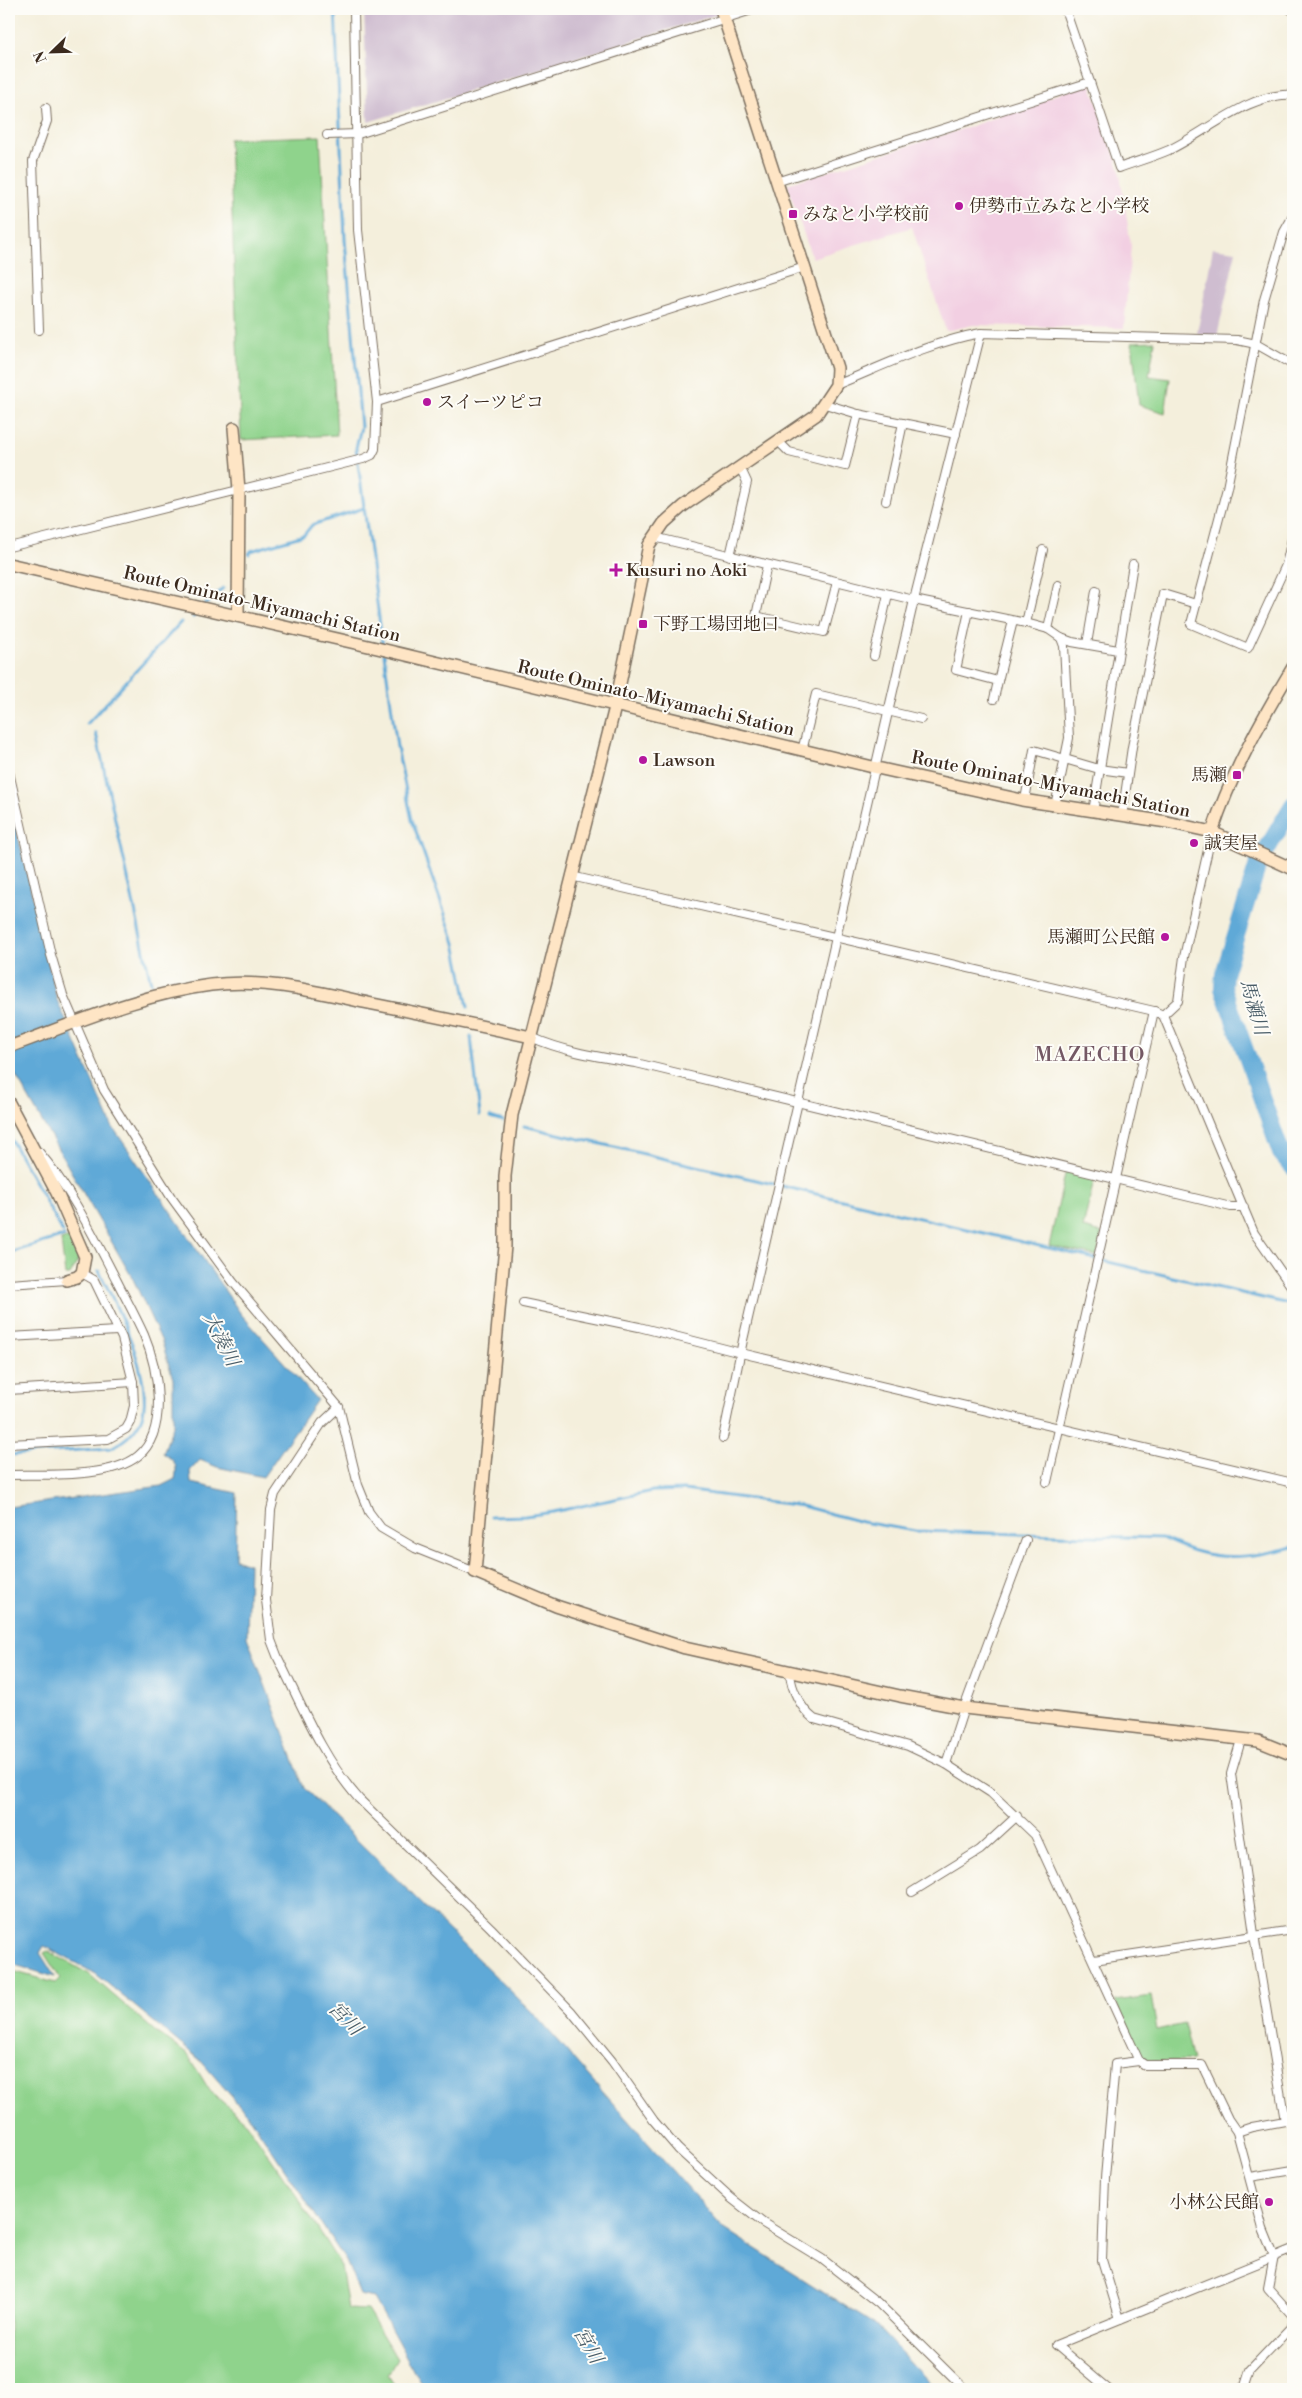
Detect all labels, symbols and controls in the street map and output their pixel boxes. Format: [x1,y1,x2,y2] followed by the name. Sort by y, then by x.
[28,28,78,78] north arrow
[31,48,51,65] text: N
[969,195,1149,218] place label: 伊勢市立みなと小学校
[953,200,965,212] marker: 伊勢市立みなと小学校
[803,203,929,226] place label: みなと小学校前
[787,208,799,220] marker: みなと小学校前
[437,391,544,414] place label: スイーツピコ
[421,396,433,408] marker: スイーツピコ
[626,559,748,582] place label: Kusuri no Aoki
[121,561,403,648] street label: Route Ominato-Miyamachi Station
[610,564,622,576] marker: Kusuri no Aoki
[653,613,779,636] place label: 下野工場団地口
[637,618,649,630] marker: 下野工場団地口
[515,655,797,742] street label: Route Ominato-Miyamachi Station
[909,746,1193,823] street label: Route Ominato-Miyamachi Station
[653,749,716,772] place label: Lawson
[637,754,649,766] marker: Lawson
[1191,764,1227,787] place label: 馬瀬
[1231,769,1243,781] marker: 馬瀬
[1204,832,1258,855] place label: 誠実屋
[1188,837,1200,849] marker: 誠実屋
[1047,926,1155,949] place label: 馬瀬町公民館
[1159,931,1171,943] marker: 馬瀬町公民館
[1235,977,1274,1040] water label: 馬瀬川
[1035,1043,1145,1068] district label: MAZECHO
[197,1309,246,1372] water label: 大湊川
[323,1997,368,2042] water label: 宮川
[1169,2191,1259,2214] place label: 小林公民館
[1263,2196,1275,2208] marker: 小林公民館
[568,2323,609,2370] water label: 宮川

